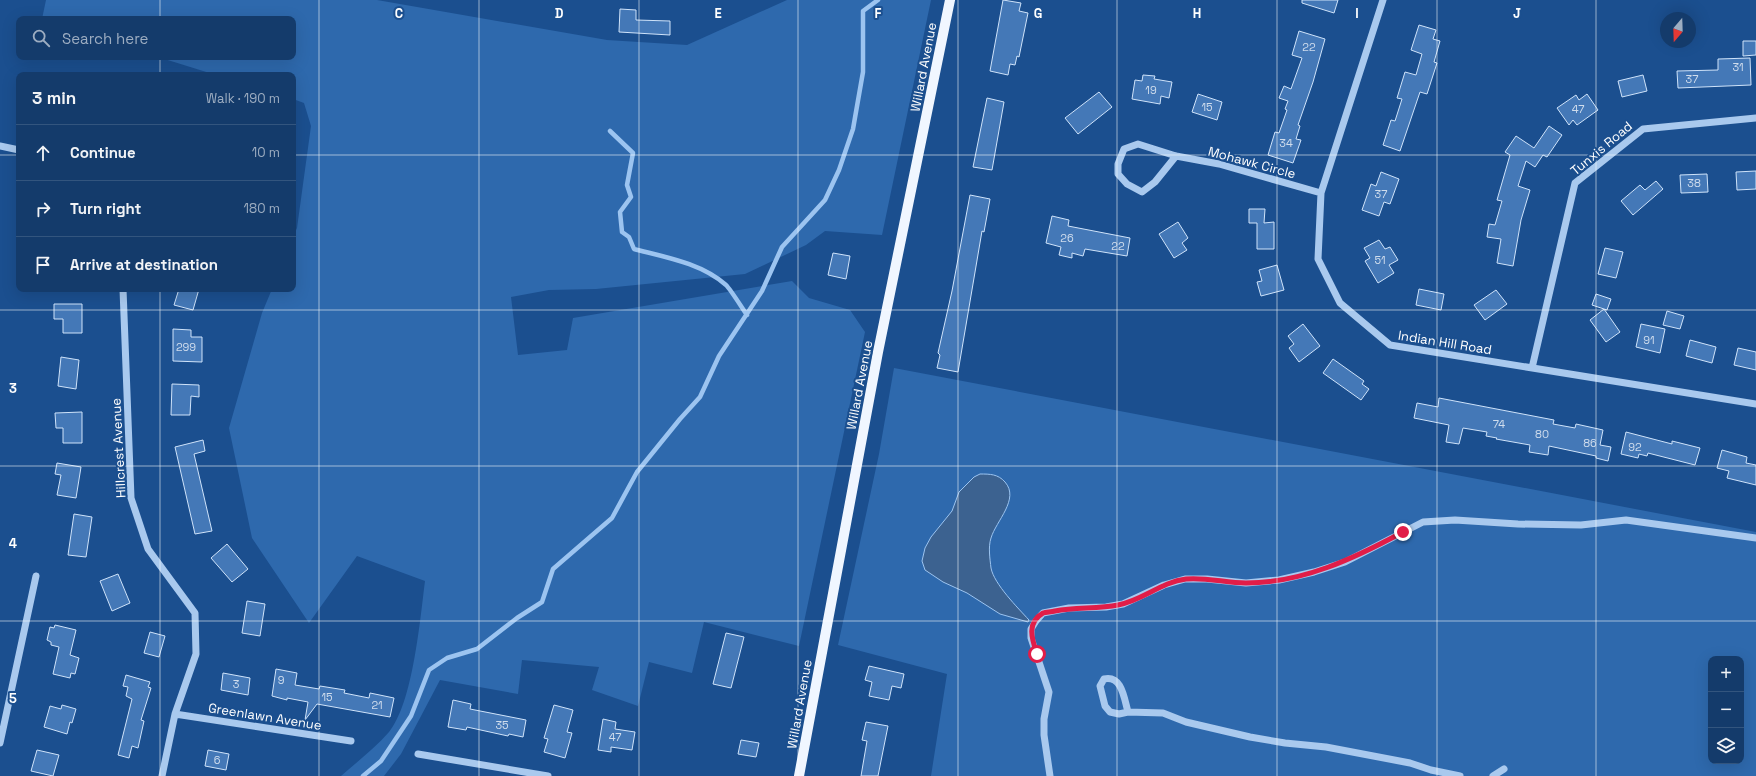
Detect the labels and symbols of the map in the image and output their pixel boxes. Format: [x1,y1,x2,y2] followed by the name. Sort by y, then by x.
[395,5,403,22] text: C
[555,5,564,22] text: D
[714,5,722,22] text: E
[875,5,882,22] text: F
[1034,5,1042,22] text: G
[1193,5,1201,22] text: H
[1355,5,1359,22] text: I
[1513,5,1521,22] text: J
[1660,12,1696,48] north arrow
[907,21,940,113] street label: Willard Avenue
[1302,40,1316,54] house number: 22
[1732,60,1744,74] house number: 31
[1686,72,1698,86] house number: 37
[1145,83,1157,97] house number: 19
[1201,100,1213,114] house number: 15
[1572,102,1584,116] house number: 47
[1567,118,1636,179] street label: Tunxis Road
[1279,136,1293,150] house number: 34
[1206,143,1298,182] street label: Mohawk Circle
[1687,176,1701,190] house number: 38
[1375,187,1387,201] house number: 37
[1060,231,1074,245] house number: 26
[1111,239,1125,253] house number: 22
[1374,253,1386,267] house number: 51
[1397,327,1493,358] street label: Indian Hill Road
[1643,333,1655,347] house number: 91
[843,339,876,431] street label: Willard Avenue
[176,340,196,354] house number: 299
[9,380,17,397] text: 3
[107,398,130,498] street label: Hillcrest Avenue
[1493,417,1505,431] house number: 74
[1535,427,1549,441] house number: 80
[1583,436,1597,450] house number: 86
[1628,440,1642,454] house number: 92
[1394,523,1412,541] route end
[9,535,17,552] text: 4
[1028,645,1046,663] route start
[783,658,816,750] street label: Willard Avenue
[278,673,285,687] house number: 9
[233,677,240,691] house number: 3
[9,690,17,707] text: 5
[321,690,333,704] house number: 15
[371,698,383,712] house number: 21
[207,699,323,734] street label: Greenlawn Avenue
[495,718,509,732] house number: 35
[609,730,621,744] house number: 47
[214,753,221,767] house number: 6

